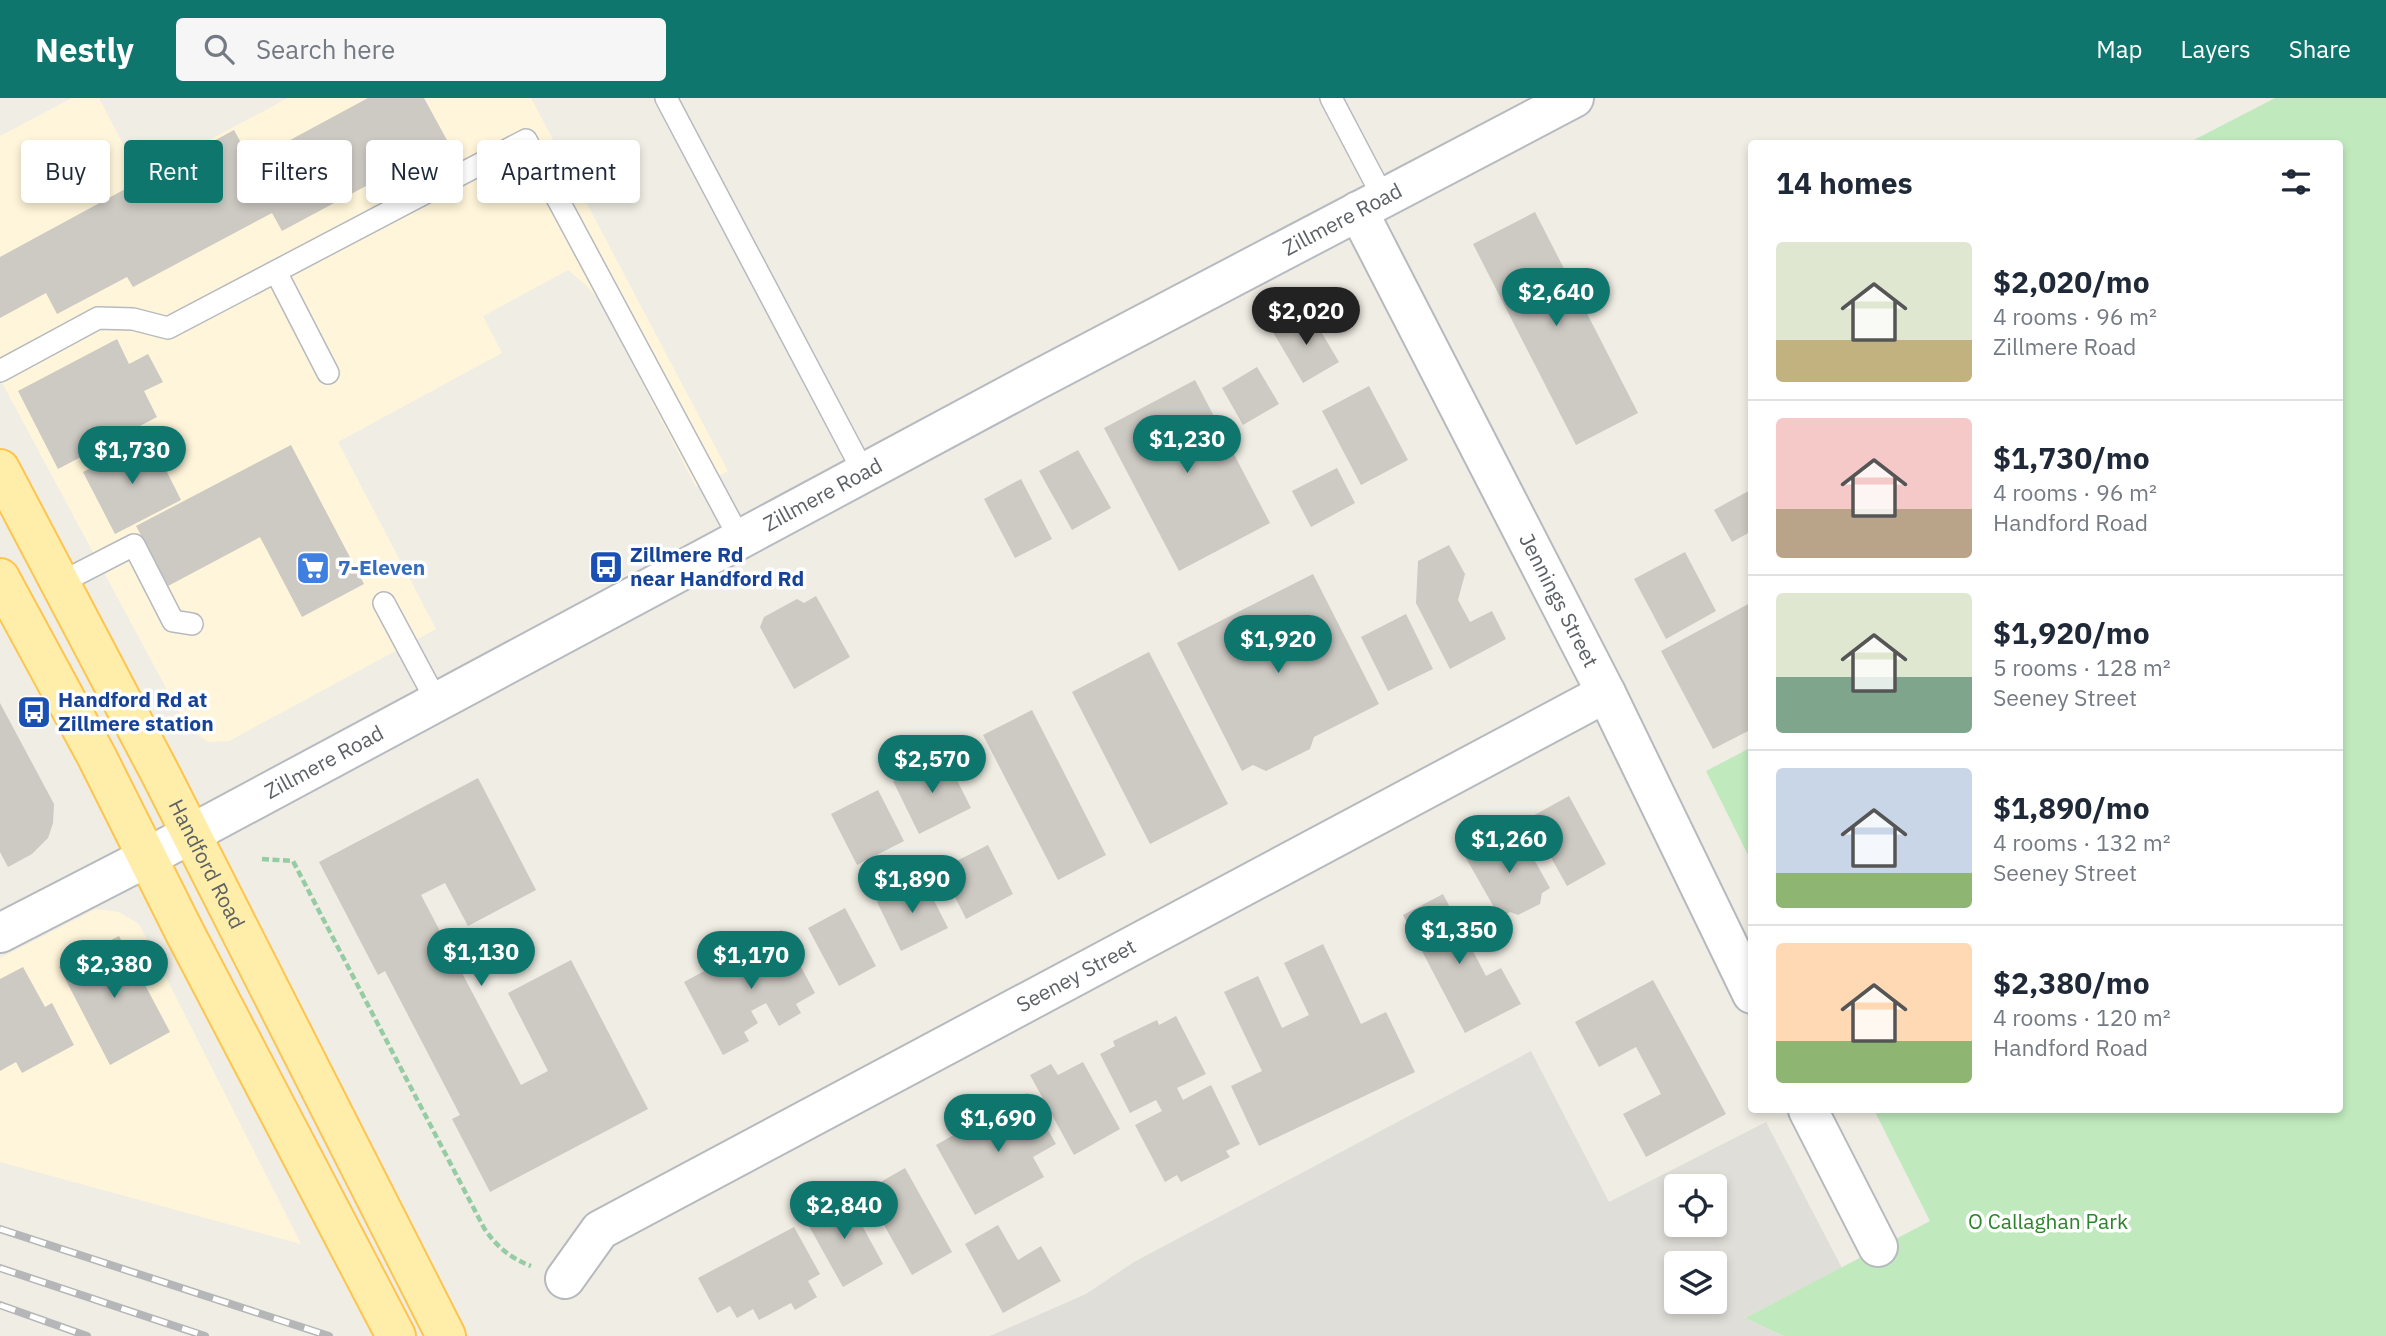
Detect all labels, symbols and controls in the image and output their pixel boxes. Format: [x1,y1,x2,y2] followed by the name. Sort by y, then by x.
[176,18,666,81] search box
[35,28,134,71] text: Nestly
[200,30,238,68] icon: search
[256,32,395,66] text: Search here
[2096,33,2143,65] text: Map
[2181,33,2251,65] text: Layers
[2289,33,2351,65] text: Share
[21,140,110,203] chip: Buy
[124,140,223,203] chip: Rent
[237,140,352,203] chip: Filters
[366,140,463,203] chip: New
[477,140,640,203] chip: Apartment
[1776,163,1913,202] text: 14 homes
[2277,163,2315,201] icon: filters
[1278,176,1407,261] street label: Zillmere Road
[1993,262,2150,301] text: $2,020/mo
[1499,268,1613,328] pin: $2,640
[1832,270,1916,354] icon: home
[1518,276,1594,306] text: $2,640
[1249,288,1363,347] pin: $2,020
[1268,295,1344,325] text: $2,020
[1993,301,2157,331] text: 4 rooms · 96 m²
[1993,331,2136,361] text: Zillmere Road
[1130,416,1244,475] pin: $1,230
[1149,423,1225,453] text: $1,230
[75,426,189,486] pin: $1,730
[94,434,170,464] text: $1,730
[1993,438,2150,477] text: $1,730/mo
[1832,446,1916,530] icon: home
[758,451,887,537] street label: Zillmere Road
[1993,477,2157,507] text: 4 rooms · 96 m²
[1993,507,2148,537] text: Handford Road
[1513,528,1605,672] street label: Jennings Street
[630,540,804,592] place label: Zillmere Rd near Handford Rd
[587,548,625,586] bus stop icon: Zillmere Rd near Handford Rd
[294,549,332,587] supermarket icon: 7-Eleven
[338,553,425,581] place label: 7-Eleven
[1993,613,2150,652] text: $1,920/mo
[1221,616,1335,675] pin: $1,920
[1832,621,1916,705] icon: home
[1240,623,1316,653] text: $1,920
[1993,652,2171,682] text: 5 rooms · 128 m²
[1993,682,2137,712] text: Seeney Street
[58,685,214,737] place label: Handford Rd at Zillmere station
[15,693,53,731] bus stop icon: Handford Rd at Zillmere station
[259,718,388,805] street label: Zillmere Road
[875,736,989,795] pin: $2,570
[894,743,970,773] text: $2,570
[1993,788,2150,827] text: $1,890/mo
[163,794,252,933] street label: Handford Road
[1832,796,1916,880] icon: home
[1452,816,1566,875] pin: $1,260
[1471,823,1547,853] text: $1,260
[1993,827,2171,857] text: 4 rooms · 132 m²
[855,856,969,915] pin: $1,890
[1993,857,2137,887] text: Seeney Street
[874,863,950,893] text: $1,890
[1402,906,1516,966] pin: $1,350
[1421,914,1497,944] text: $1,350
[424,928,538,988] pin: $1,130
[694,932,808,991] pin: $1,170
[1011,932,1140,1018] street label: Seeney Street
[443,936,519,966] text: $1,130
[713,939,789,969] text: $1,170
[57,940,171,1000] pin: $2,380
[76,948,152,978] text: $2,380
[1993,963,2150,1002] text: $2,380/mo
[1832,971,1916,1055] icon: home
[1993,1002,2171,1032] text: 4 rooms · 120 m²
[1993,1032,2148,1062] text: Handford Road
[941,1094,1055,1154] pin: $1,690
[960,1102,1036,1132] text: $1,690
[1664,1174,1727,1314] map controls
[1664,1174,1727,1237] button: locate
[787,1182,901,1241] pin: $2,840
[806,1189,882,1219] text: $2,840
[1968,1207,2128,1235] park label: O Callaghan Park
[1664,1251,1727,1314] button: layers

